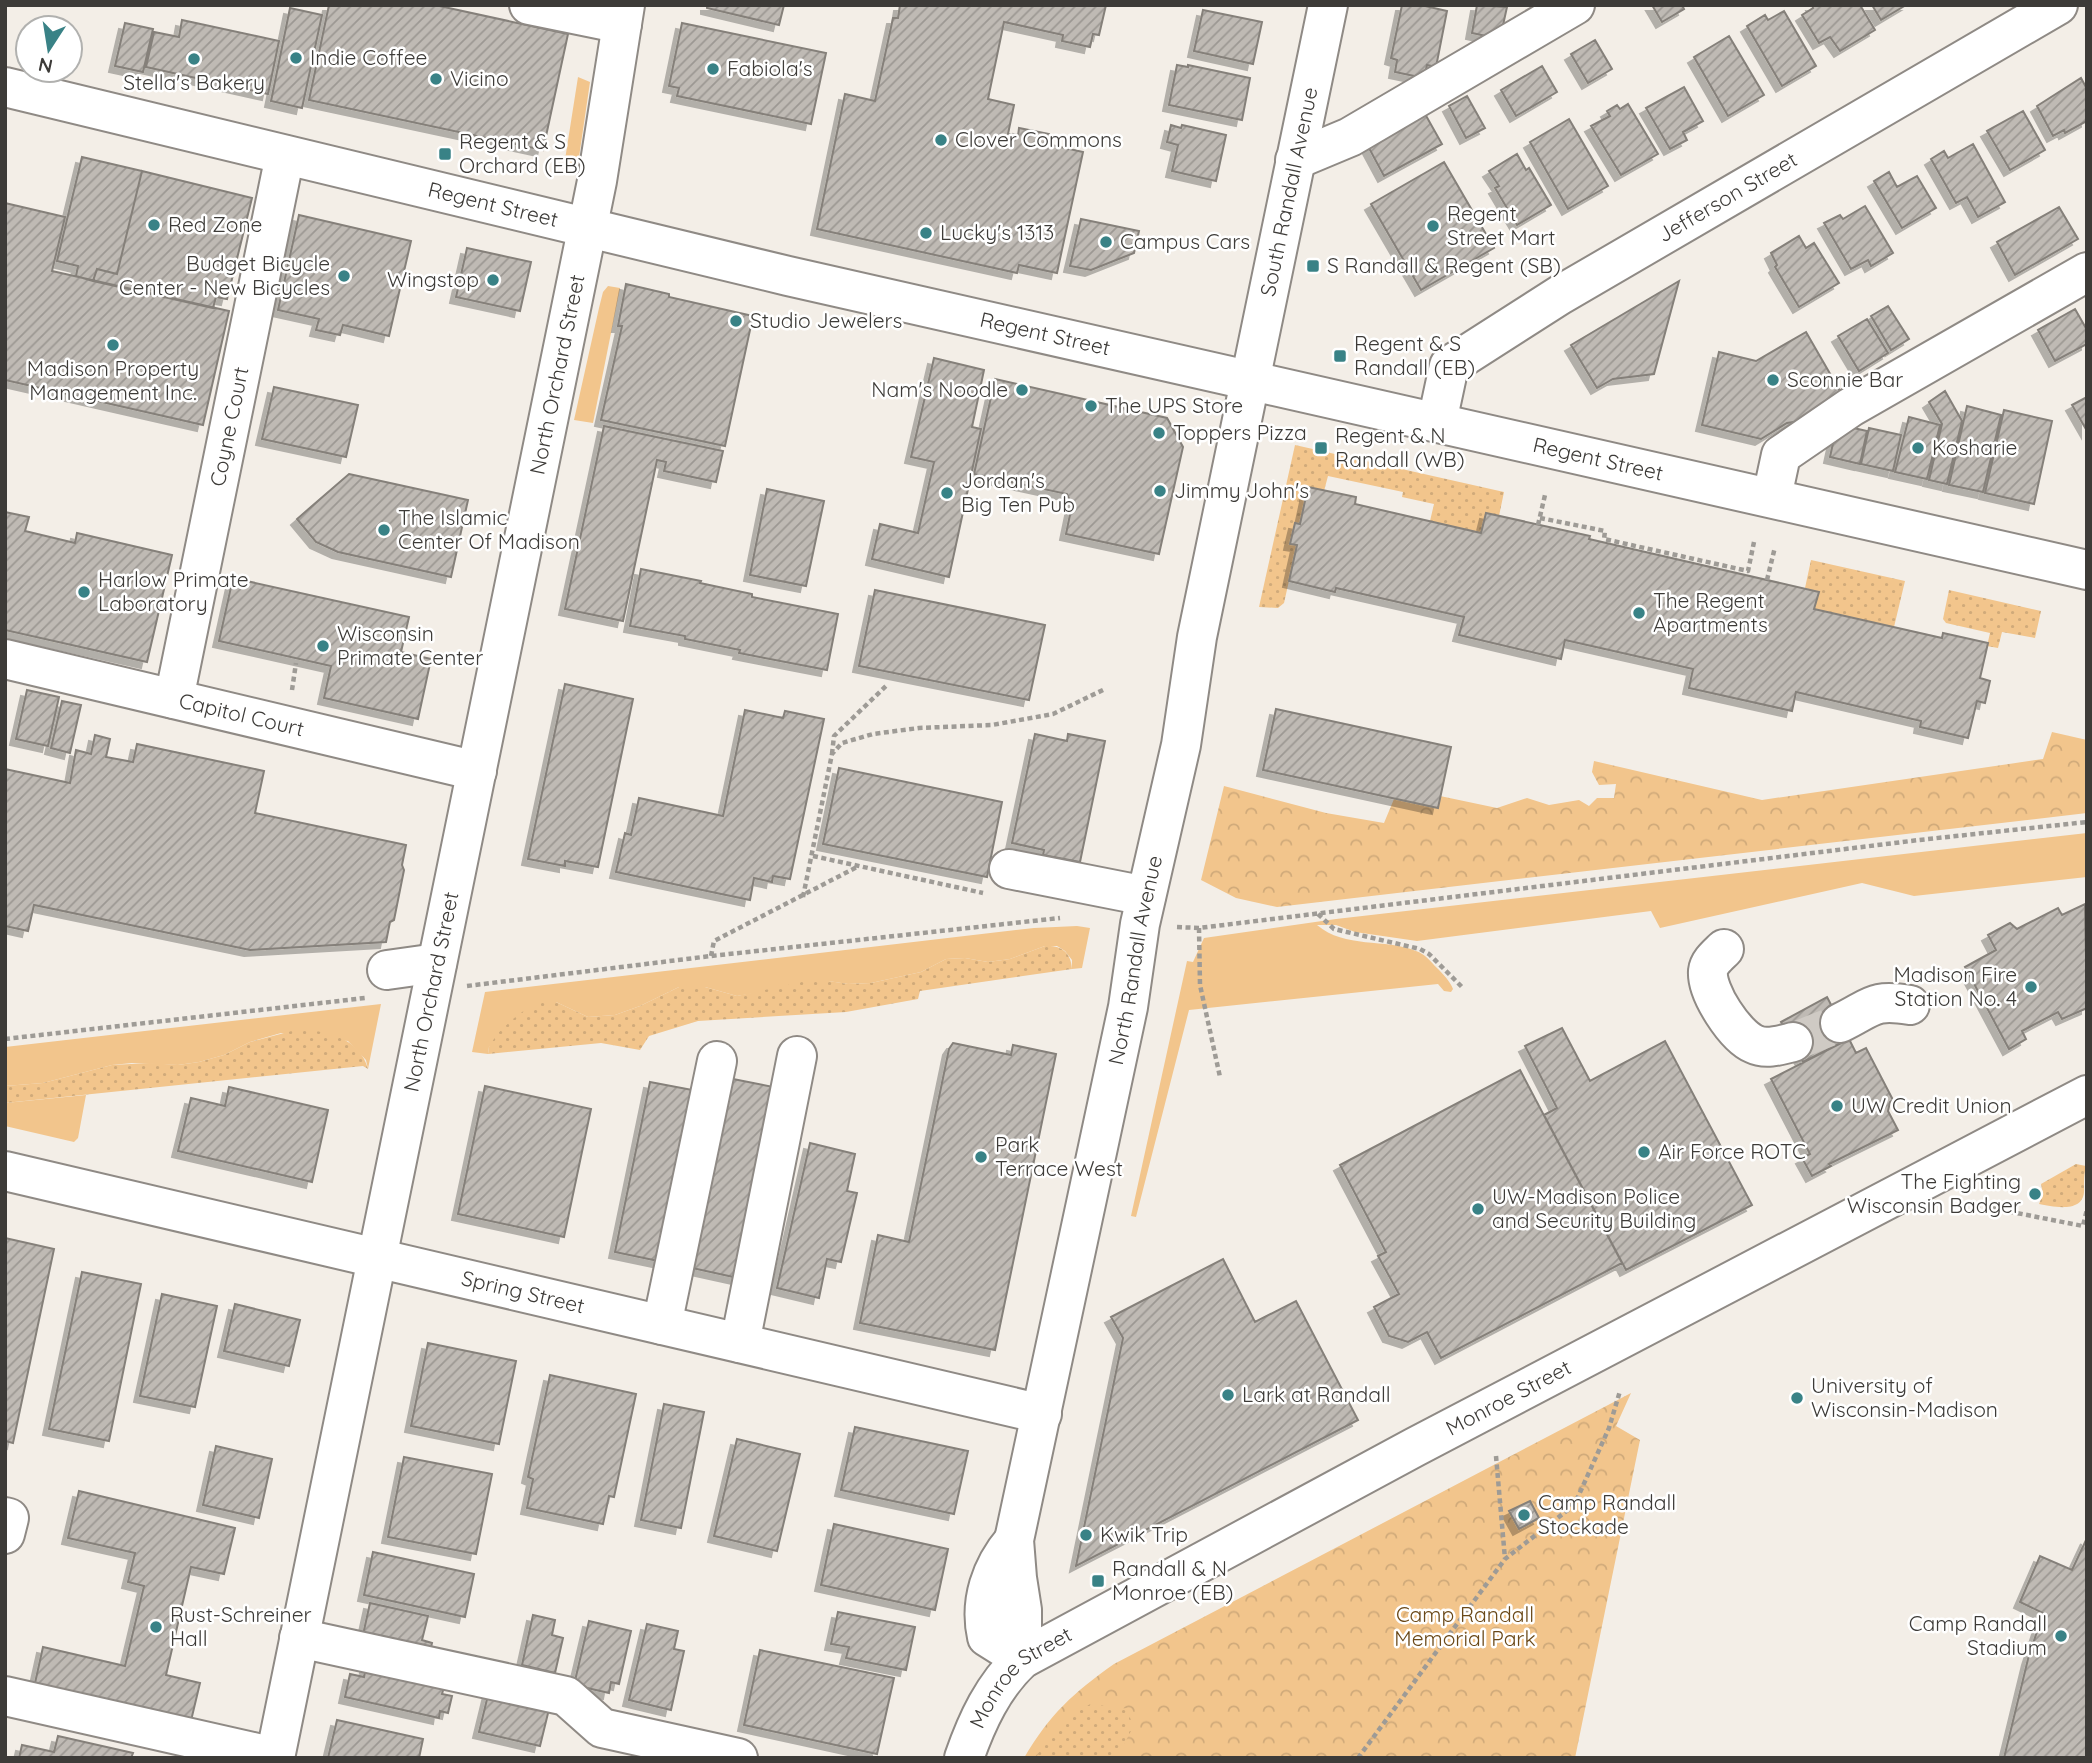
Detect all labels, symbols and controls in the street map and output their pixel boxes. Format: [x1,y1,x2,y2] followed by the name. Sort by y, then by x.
[14,14,84,84] north arrow
[310,44,427,70] place label: Indie Coffee
[288,50,304,66] marker: Indie Coffee
[186,51,202,67] marker: Stella's Bakery
[36,52,55,79] text: N
[727,55,813,81] place label: Fabiola's
[705,61,721,77] marker: Fabiola's
[450,65,509,91] place label: Vicino
[123,69,265,95] place label: Stella's Bakery
[428,71,444,87] marker: Vicino
[1254,85,1323,298] street label: South Randall Avenue
[955,126,1122,152] place label: Clover Commons
[459,128,586,178] place label: Regent & S Orchard (EB)
[933,132,949,148] marker: Clover Commons
[437,146,453,162] marker: Regent & S Orchard (EB)
[1653,146,1801,247] street label: Jefferson Street
[426,176,561,232] street label: Regent Street
[1447,200,1555,250] place label: Regent Street Mart
[168,211,262,237] place label: Red Zone
[146,217,162,233] marker: Red Zone
[1425,218,1441,234] marker: Regent Street Mart
[940,219,1054,245] place label: Lucky's 1313
[918,225,934,241] marker: Lucky's 1313
[1120,228,1250,254] place label: Campus Cars
[1098,234,1114,250] marker: Campus Cars
[119,250,330,300] place label: Budget Bicycle Center - New Bicycles
[1327,252,1561,278] place label: S Randall & Regent (SB)
[1305,258,1321,274] marker: S Randall & Regent (SB)
[387,266,479,292] place label: Wingstop
[336,268,352,284] marker: Budget Bicycle Center - New Bicycles
[485,272,501,288] marker: Wingstop
[523,272,590,477] street label: North Orchard Street
[978,306,1113,361] street label: Regent Street
[750,307,902,333] place label: Studio Jewelers
[728,313,744,329] marker: Studio Jewelers
[1354,330,1475,380] place label: Regent & S Randall (EB)
[105,337,121,353] marker: Madison Property Management Inc.
[1332,348,1348,364] marker: Regent & S Randall (EB)
[27,355,199,405] place label: Madison Property Management Inc.
[204,364,253,489] street label: Coyne Court
[1787,366,1903,392] place label: Sconnie Bar
[1765,372,1781,388] marker: Sconnie Bar
[871,376,1008,402] place label: Nam's Noodle
[1014,382,1030,398] marker: Nam's Noodle
[1105,392,1243,418] place label: The UPS Store
[1083,398,1099,414] marker: The UPS Store
[1173,419,1307,445] place label: Toppers Pizza
[1335,422,1465,472] place label: Regent & N Randall (WB)
[1151,425,1167,441] marker: Toppers Pizza
[1531,431,1666,486] street label: Regent Street
[1932,434,2017,460] place label: Kosharie
[1313,440,1329,456] marker: Regent & N Randall (WB)
[1910,440,1926,456] marker: Kosharie
[961,467,1075,517] place label: Jordan's Big Ten Pub
[1174,477,1309,503] place label: Jimmy John's
[1152,483,1168,499] marker: Jimmy John's
[939,485,955,501] marker: Jordan's Big Ten Pub
[398,504,580,554] place label: The Islamic Center Of Madison
[376,522,392,538] marker: The Islamic Center Of Madison
[98,566,249,616] place label: Harlow Primate Laboratory
[76,584,92,600] marker: Harlow Primate Laboratory
[1653,587,1768,637] place label: The Regent Apartments
[1631,605,1647,621] marker: The Regent Apartments
[337,620,483,670] place label: Wisconsin Primate Center
[315,638,331,654] marker: Wisconsin Primate Center
[177,687,307,742] street label: Capitol Court
[1102,853,1167,1067] street label: North Randall Avenue
[397,889,464,1094] street label: North Orchard Street
[1893,961,2017,1011] place label: Madison Fire Station No. 4
[2023,979,2039,995] marker: Madison Fire Station No. 4
[1851,1092,2012,1118] place label: UW Credit Union
[1829,1098,1845,1114] marker: UW Credit Union
[995,1131,1123,1181] place label: Park Terrace West
[1658,1138,1806,1164] place label: Air Force ROTC
[1636,1144,1652,1160] marker: Air Force ROTC
[973,1149,989,1165] marker: Park Terrace West
[1847,1168,2021,1218] place label: The Fighting Wisconsin Badger
[1492,1183,1696,1233] place label: UW-Madison Police and Security Building
[2027,1186,2043,1202] marker: The Fighting Wisconsin Badger
[1470,1201,1486,1217] marker: UW-Madison Police and Security Building
[459,1264,587,1318] street label: Spring Street
[1441,1354,1575,1441] street label: Monroe Street
[1811,1372,1998,1422] place label: University of Wisconsin-Madison
[1242,1381,1391,1407] place label: Lark at Randall
[1220,1387,1236,1403] marker: Lark at Randall
[1789,1390,1805,1406] marker: University of Wisconsin-Madison
[1538,1489,1676,1539] place label: Camp Randall Stockade
[1516,1507,1532,1523] marker: Camp Randall Stockade
[1100,1521,1188,1547] place label: Kwik Trip
[1078,1527,1094,1543] marker: Kwik Trip
[1112,1555,1233,1605] place label: Randall & N Monroe (EB)
[1090,1573,1106,1589] marker: Randall & N Monroe (EB)
[170,1601,312,1651] place label: Rust-Schreiner Hall
[1394,1601,1536,1651] park label: Camp Randall Memorial Park
[1909,1610,2047,1660] place label: Camp Randall Stadium
[148,1619,164,1635] marker: Rust-Schreiner Hall
[963,1621,1076,1732] street label: Monroe Street
[2053,1628,2069,1644] marker: Camp Randall Stadium

